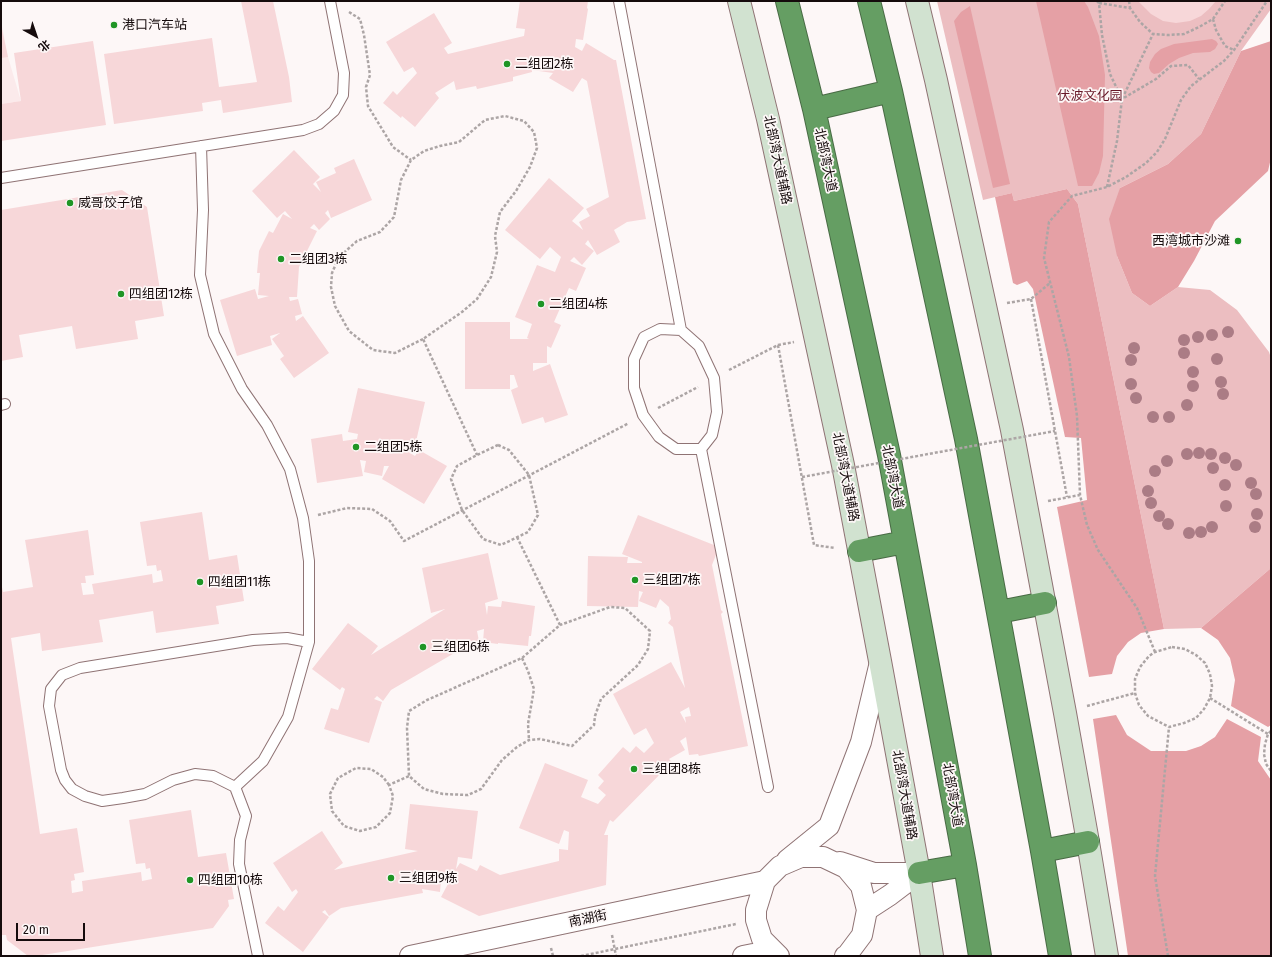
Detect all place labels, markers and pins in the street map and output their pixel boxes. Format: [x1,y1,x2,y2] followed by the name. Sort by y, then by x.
[122,17,187,33] place label: 港口汽车站
[109,20,119,30] marker: 港口汽车站
[515,56,573,72] place label: 二组团2栋
[502,59,512,69] marker: 二组团2栋
[78,195,143,211] place label: 威哥饺子馆
[65,198,75,208] marker: 威哥饺子馆
[1152,233,1230,249] place label: 西湾城市沙滩
[1233,236,1243,246] marker: 西湾城市沙滩
[289,251,347,267] place label: 二组团3栋
[276,254,286,264] marker: 二组团3栋
[129,286,193,302] place label: 四组团12栋
[116,289,126,299] marker: 四组团12栋
[549,296,608,312] place label: 二组团4栋
[536,299,546,309] marker: 二组团4栋
[364,439,423,455] place label: 二组团5栋
[351,442,361,452] marker: 二组团5栋
[643,572,701,588] place label: 三组团7栋
[208,574,271,590] place label: 四组团11栋
[630,575,640,585] marker: 三组团7栋
[195,577,205,587] marker: 四组团11栋
[431,639,490,655] place label: 三组团6栋
[418,642,428,652] marker: 三组团6栋
[642,761,701,777] place label: 三组团8栋
[629,764,639,774] marker: 三组团8栋
[399,870,458,886] place label: 三组团9栋
[198,872,263,888] place label: 四组团10栋
[386,873,396,883] marker: 三组团9栋
[185,875,195,885] marker: 四组团10栋

